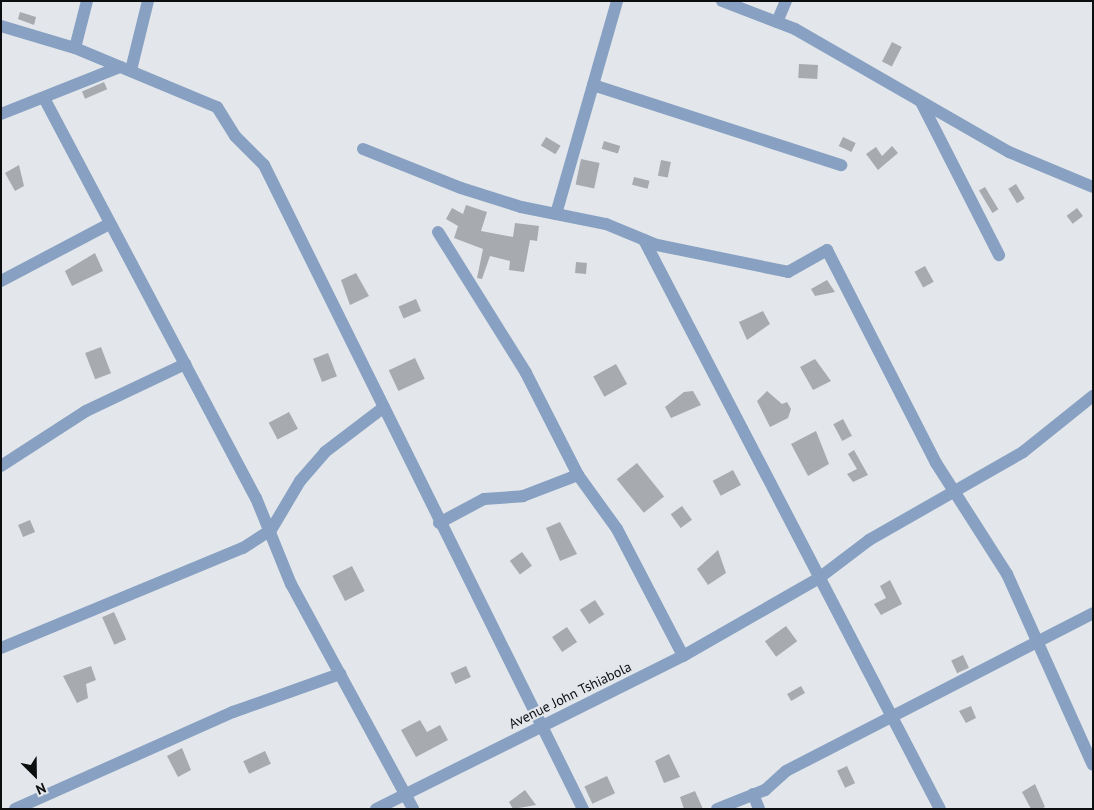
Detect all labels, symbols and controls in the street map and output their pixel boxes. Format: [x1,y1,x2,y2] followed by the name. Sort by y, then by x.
[506,658,634,732] street label: Avenue John Tshiabola
[10,750,60,800] north arrow
[33,779,49,799] text: N

